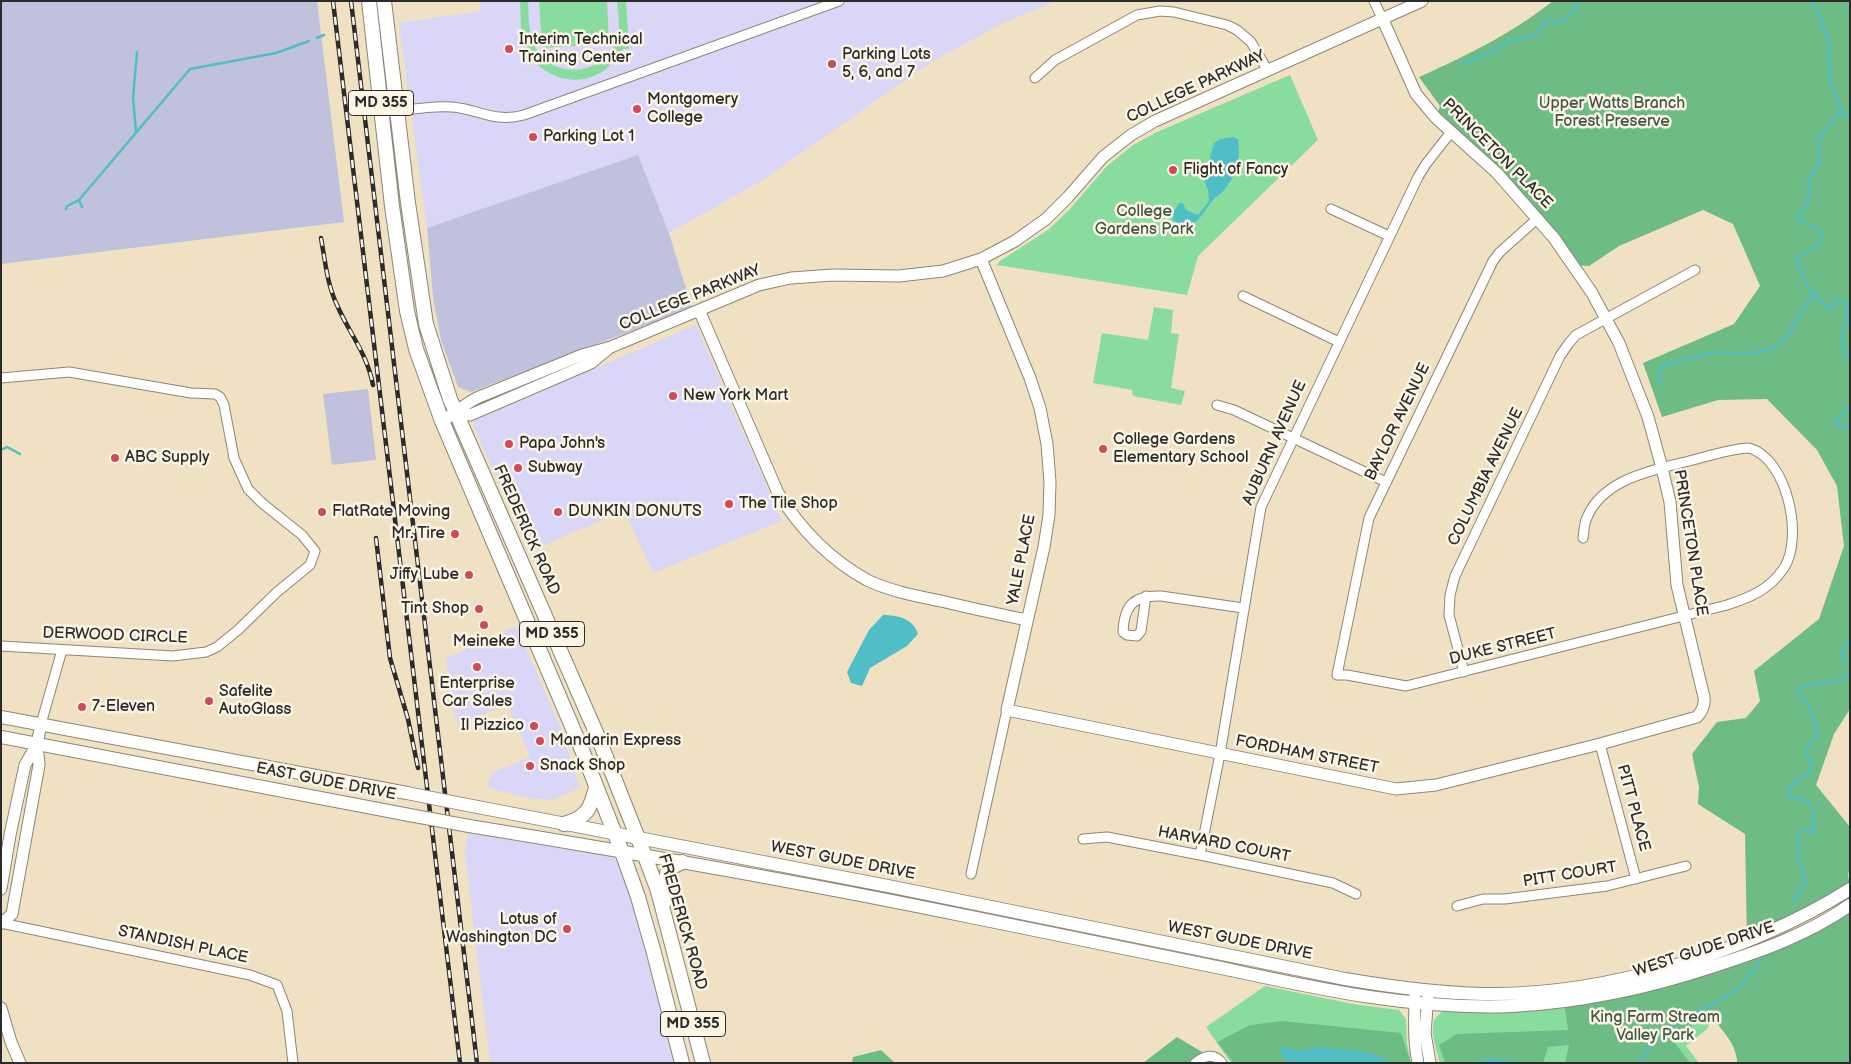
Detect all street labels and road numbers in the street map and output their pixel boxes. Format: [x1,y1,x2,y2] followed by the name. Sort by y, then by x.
[1124,46,1268,128] street label: COLLEGE PARKWAY
[348,90,414,116] road number: MD 355
[1438,95,1556,213] street label: PRINCETON PLACE
[617,261,763,335] street label: COLLEGE PARKWAY
[1361,360,1435,484] street label: BAYLOR AVENUE
[1239,378,1311,508] street label: AUBURN AVENUE
[1444,405,1528,549] street label: COLUMBIA AVENUE
[489,462,563,598] street label: FREDERICK ROAD
[1669,468,1711,618] street label: PRINCETON PLACE
[1004,513,1040,607] street label: YALE PLACE
[520,622,584,646] road number: MD 355
[42,624,188,648] street label: DERWOOD CIRCLE
[1447,624,1559,670] street label: DUKE STREET
[1234,732,1380,778] street label: FORDHAM STREET
[254,759,398,805] street label: EAST GUDE DRIVE
[1612,762,1654,854] street label: PITT PLACE
[1156,823,1292,867] street label: HARVARD COURT
[769,838,917,884] street label: WEST GUDE DRIVE
[653,852,711,992] street label: FREDERICK ROAD
[1522,858,1618,892] street label: PITT COURT
[1166,918,1314,964] street label: WEST GUDE DRIVE
[1631,918,1777,982] street label: WEST GUDE DRIVE
[116,922,250,968] street label: STANDISH PLACE
[660,1012,726,1036] road number: MD 355

